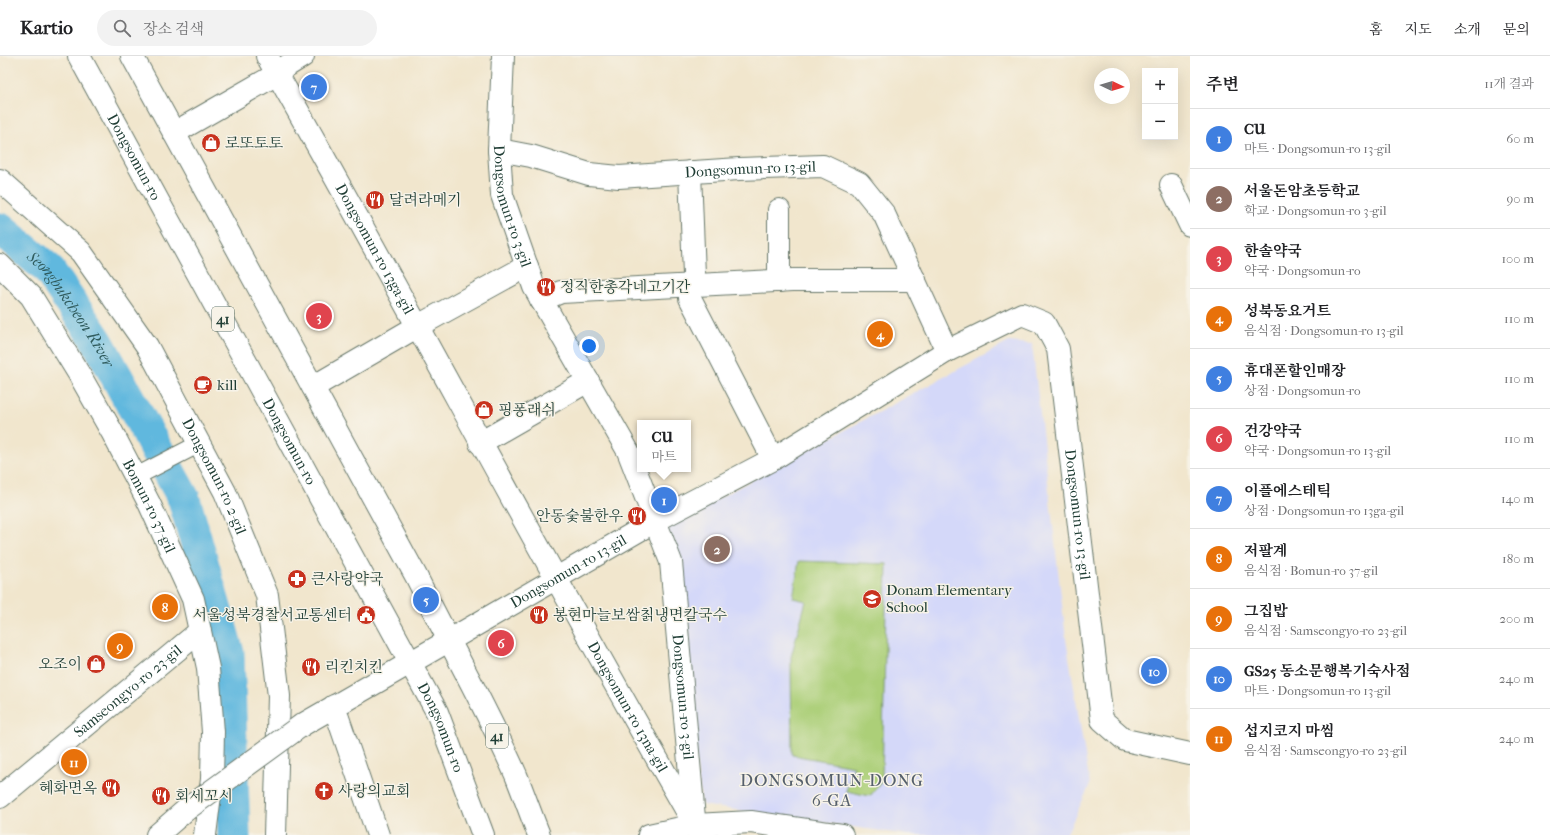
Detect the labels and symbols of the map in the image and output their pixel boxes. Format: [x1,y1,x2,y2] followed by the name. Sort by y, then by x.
[1094,68,1130,104] north arrow
[301,72,327,102] pin: 7
[103,110,165,204] street label: Dongsomun-ro
[200,132,222,154] shop icon: 로또토토
[225,134,283,152] place label: 로또토토
[490,144,535,270] street label: Dongsomun-ro 3-gil
[684,157,816,182] street label: Dongsomun-ro 13-gil
[332,180,418,317] street label: Dongsomun-ro 13ga-gil
[364,189,386,211] restaurant icon: 달려라메기
[389,191,461,209] place label: 달려라메기
[23,246,120,372] water label: Seongbukcheon River
[535,276,557,298] restaurant icon: 정직한총각네고기간
[560,278,691,296] place label: 정직한총각네고기간
[306,301,332,331] pin: 3
[212,307,234,331] road number: 41
[867,319,893,349] pin: 4
[579,336,599,356] your location
[192,374,214,396] cafe icon: kill
[217,376,237,394] place label: kill
[258,395,320,488] street label: Dongsomun-ro
[473,399,495,421] shop icon: 핑퐁래쉬
[498,401,556,419] place label: 핑퐁래쉬
[178,415,250,537] street label: Dongsomun-ro 2-gil
[1061,448,1094,581] street label: Dongsomun-ro 13-gil
[119,456,180,556] street label: Bomun-ro 37-gil
[651,485,677,515] pin: 1
[626,505,648,527] restaurant icon: 안동숯불한우
[536,507,623,525] place label: 안동숯불한우
[507,531,630,612] street label: Dongsomun-ro 13-gil
[704,534,730,564] pin: 2
[286,568,308,590] pharmacy icon: 큰사랑약국
[311,570,384,588] place label: 큰사랑약국
[886,581,1013,616] place label: Donam Elementary School
[413,585,439,615] pin: 5
[861,588,883,610] school or university icon: Donam Elementary School
[152,592,178,622] pin: 8
[355,604,377,626] public building icon: 서울성북경찰서교통센터
[528,604,550,626] restaurant icon: 봉현마늘보쌈칡냉면칼국수
[193,606,352,624] place label: 서울성북경찰서교통센터
[553,606,727,624] place label: 봉현마늘보쌈칡냉면칼국수
[488,628,514,658] pin: 6
[107,631,133,661] pin: 9
[669,633,698,760] street label: Dongsomun-ro 3-gil
[584,638,672,775] street label: Dongsomun-ro 13na-gil
[70,641,186,741] street label: Samseongyo-ro 23-gil
[85,653,107,675] shop icon: 오조이
[39,655,82,673] place label: 오조이
[300,656,322,678] restaurant icon: 리킨치킨
[1141,656,1167,686] pin: 10
[325,658,383,676] place label: 리킨치킨
[414,679,468,775] street label: Dongsomun-ro
[486,724,508,748] road number: 41
[61,747,87,777] pin: 11
[740,770,924,810] district label: DONGSOMUN-DONG 6-GA
[100,777,122,799] restaurant icon: 혜화면옥
[39,779,98,797] place label: 혜화면옥
[313,780,335,802] church icon: 사랑의교회
[338,782,410,800] place label: 사랑의교회
[150,785,172,807] restaurant icon: 회세꼬시
[175,787,233,805] place label: 회세꼬시

